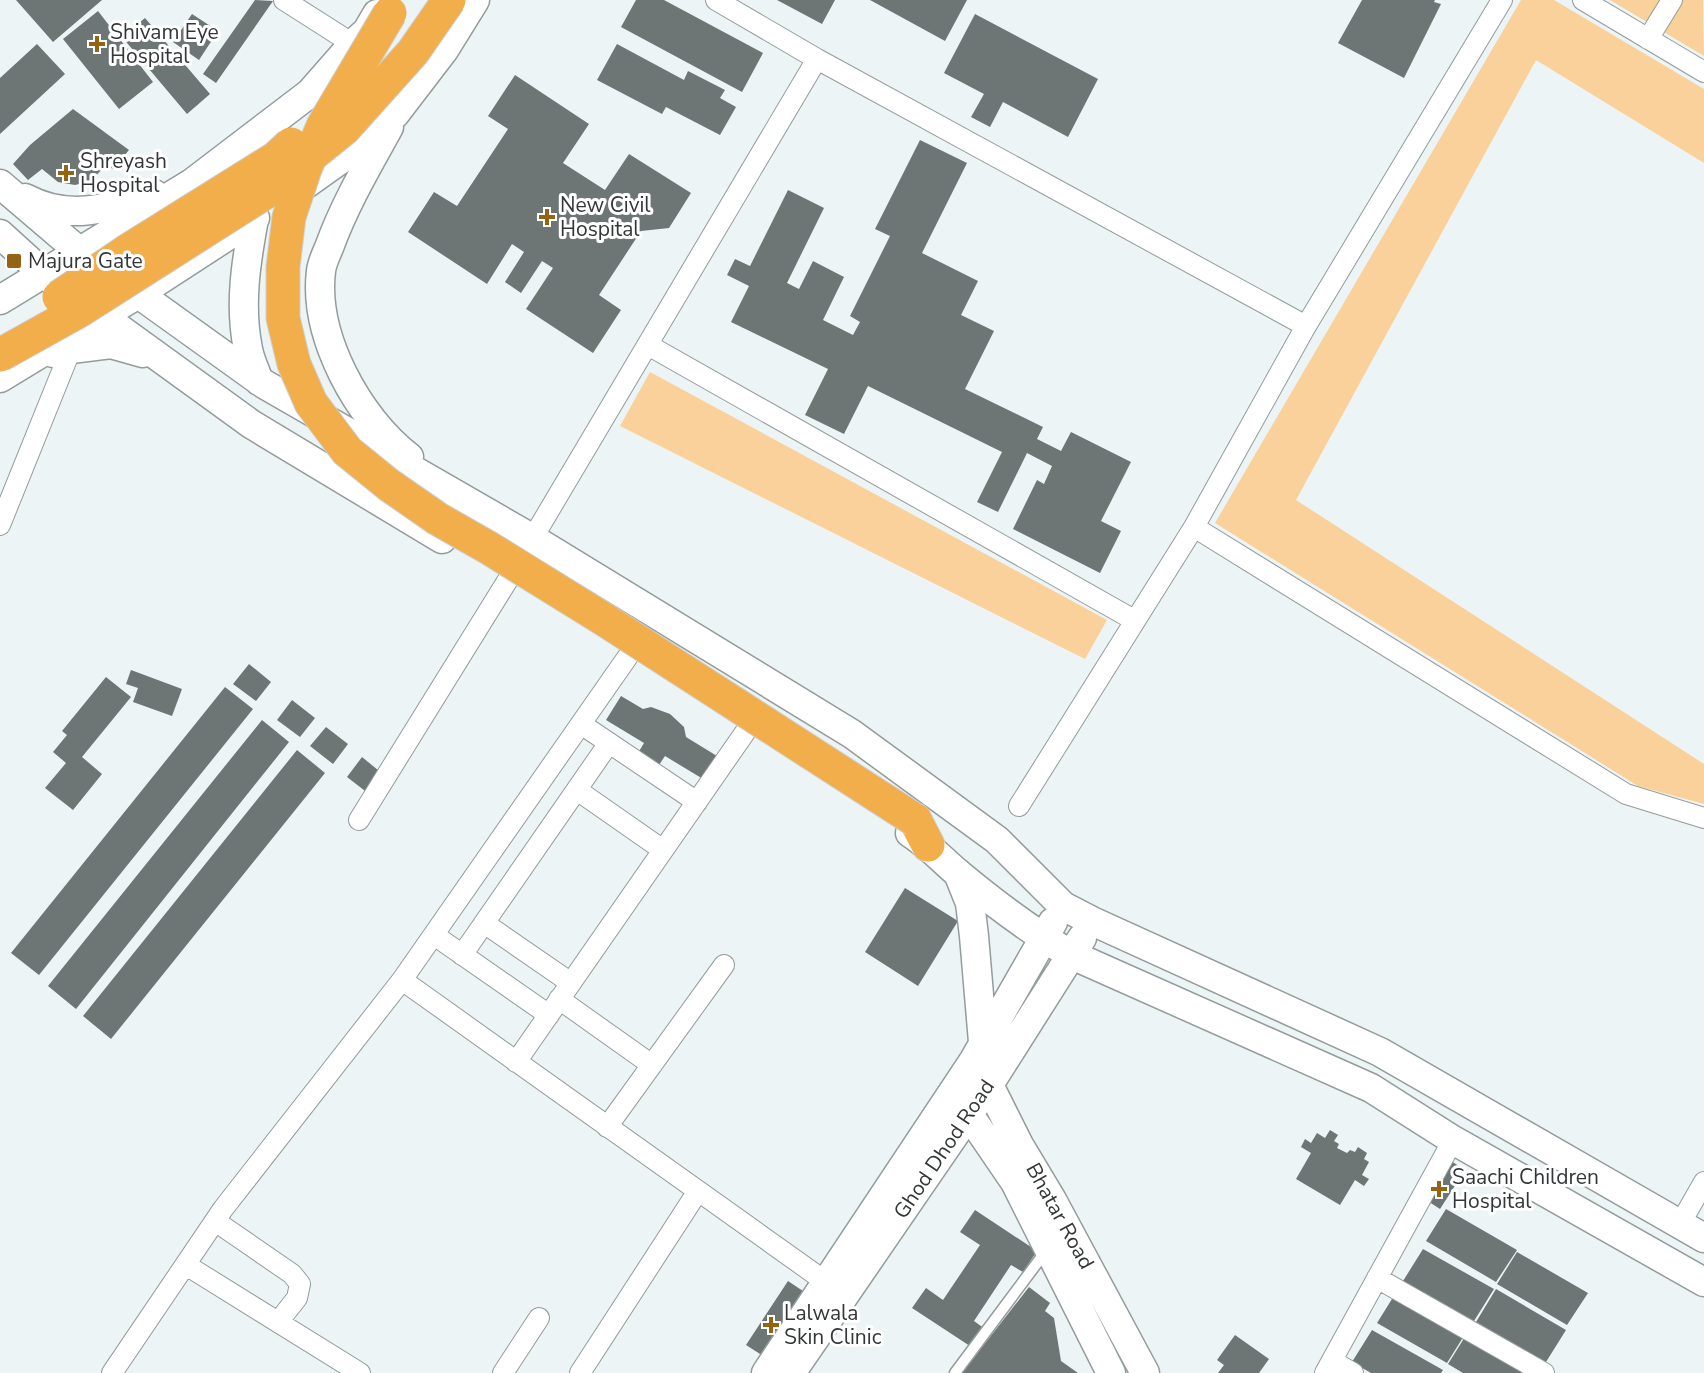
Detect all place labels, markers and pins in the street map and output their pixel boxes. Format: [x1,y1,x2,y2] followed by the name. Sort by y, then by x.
[110,18,219,70] place label: Shivam Eye Hospital
[88,35,106,53] marker: Shivam Eye Hospital
[80,147,167,199] place label: Shreyash Hospital
[57,164,75,182] marker: Shreyash Hospital
[560,191,651,243] place label: New Civil Hospital
[538,208,556,226] marker: New Civil Hospital
[28,247,143,275] place label: Majura Gate
[5,252,23,270] marker: Majura Gate
[1452,1163,1599,1215] place label: Saachi Children Hospital
[1430,1180,1448,1198] marker: Saachi Children Hospital
[784,1299,882,1351] place label: Lalwala Skin Clinic
[762,1316,780,1334] marker: Lalwala Skin Clinic

